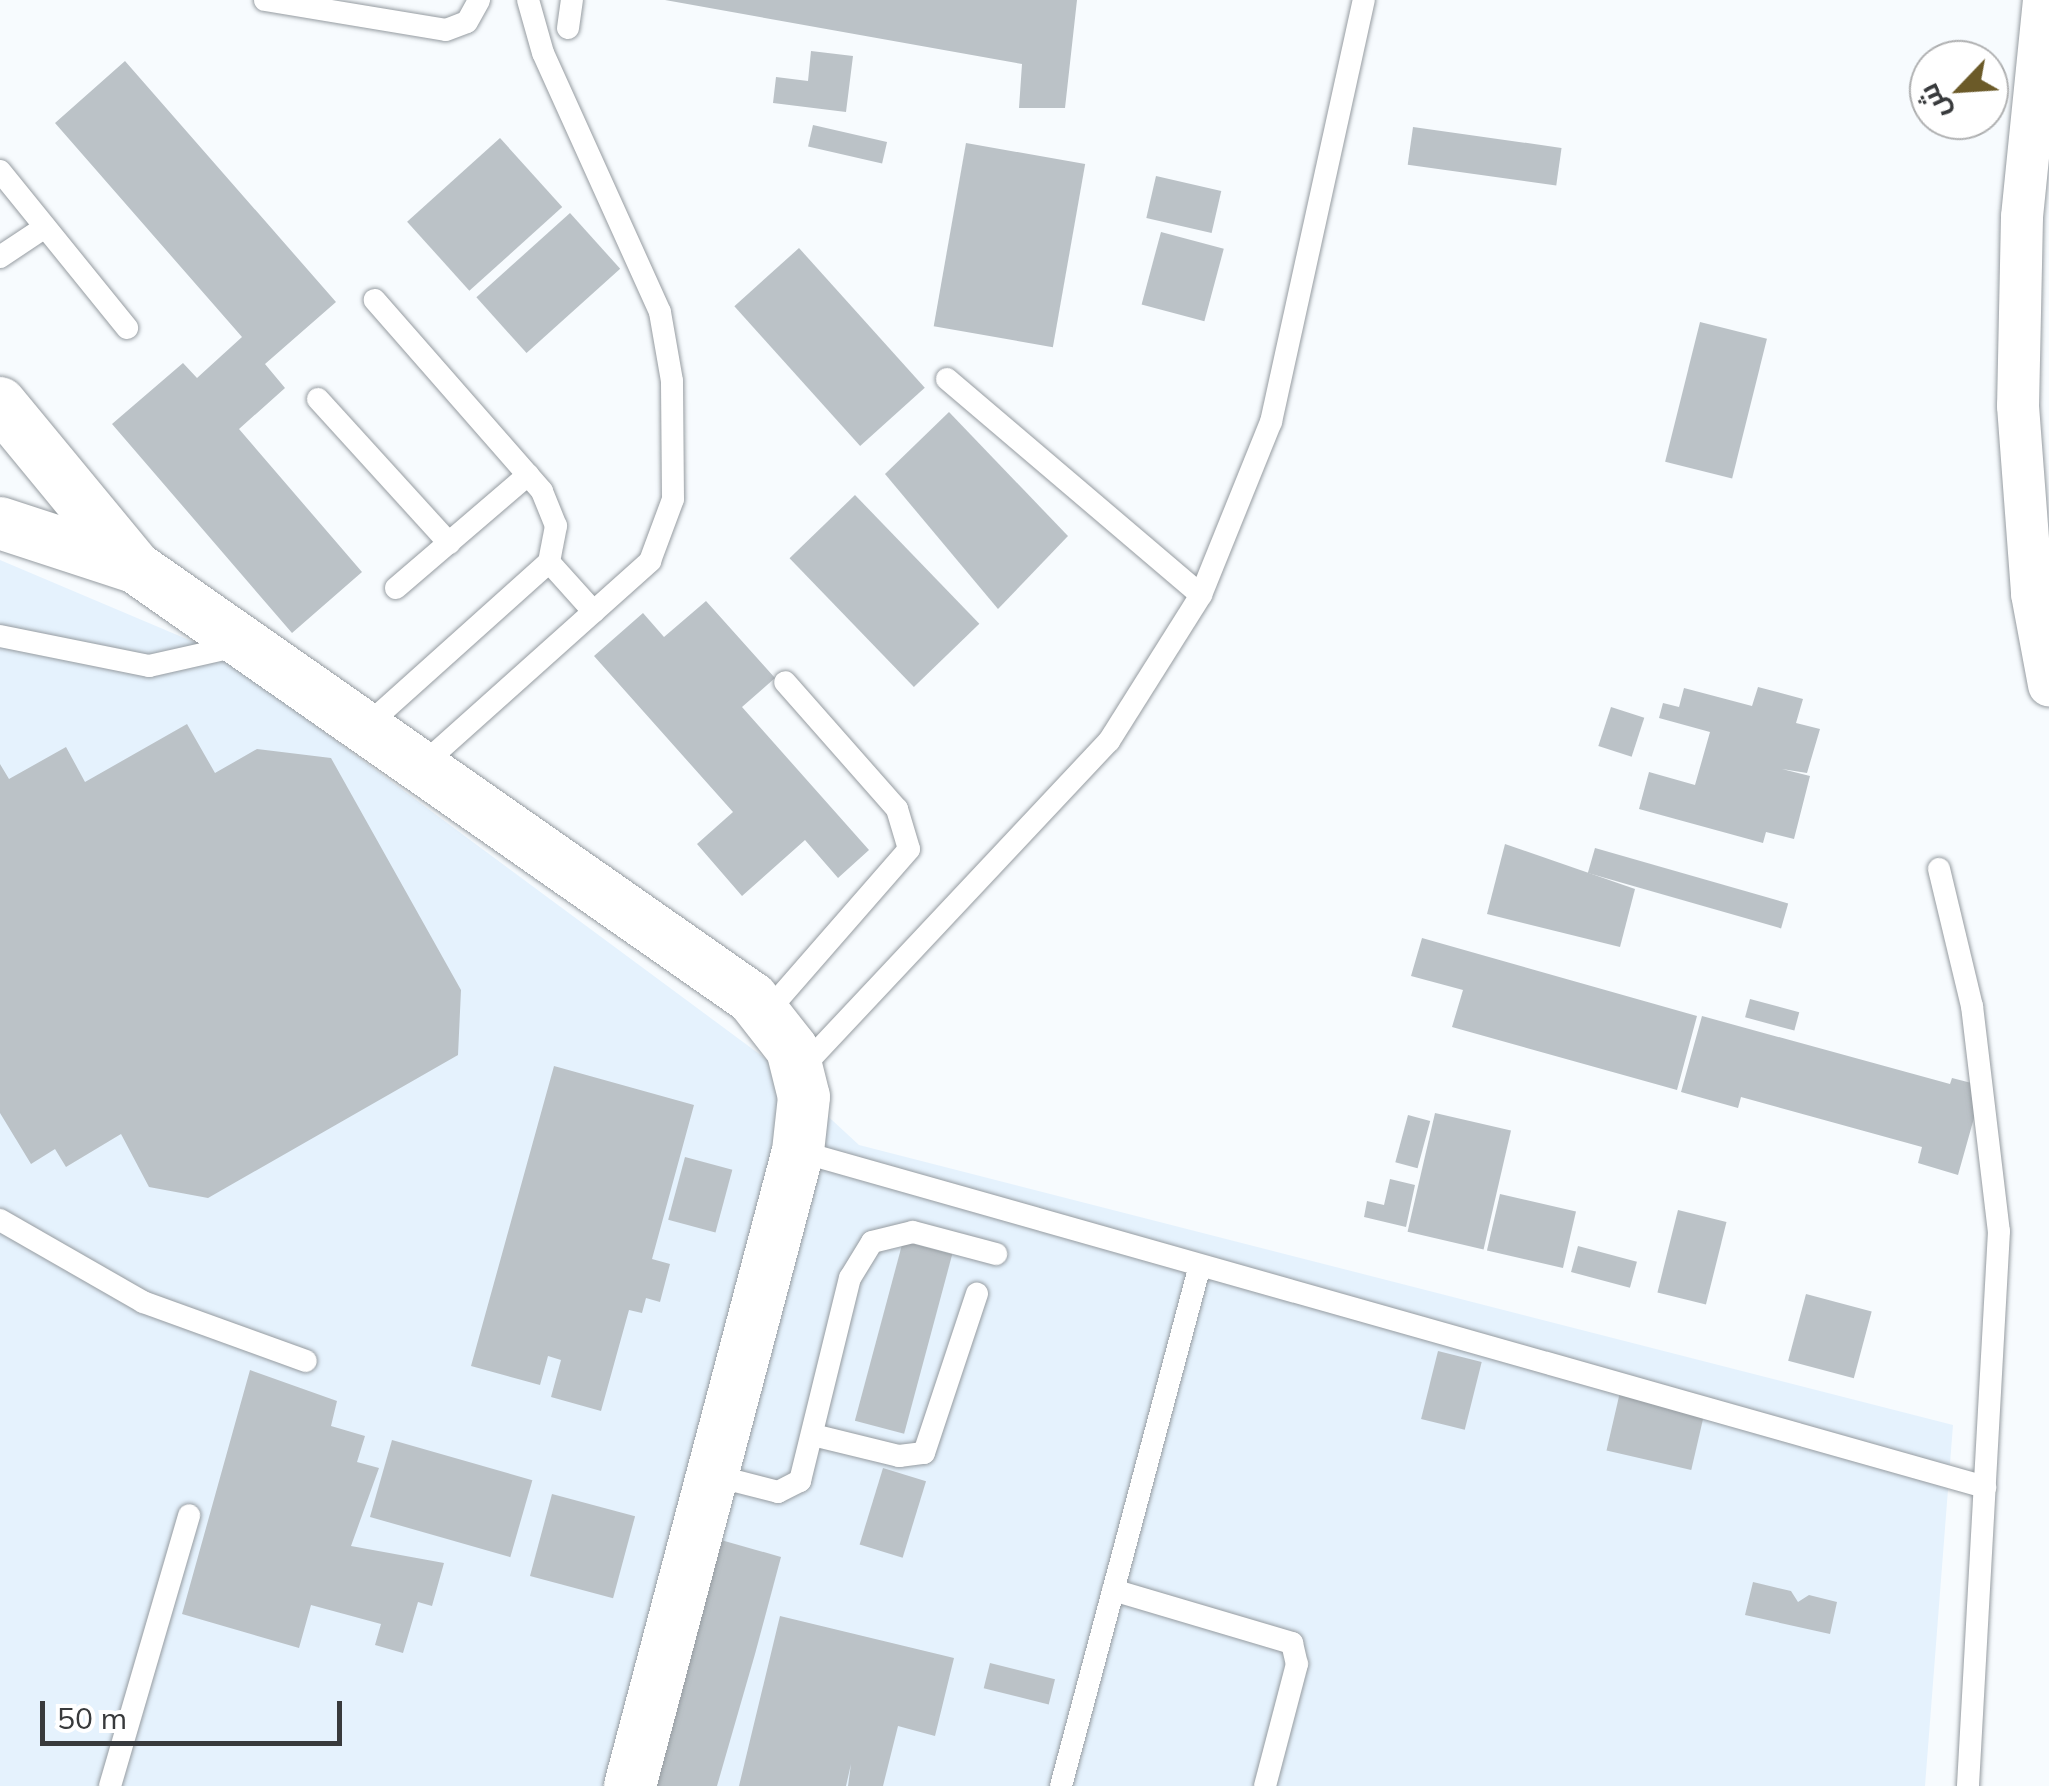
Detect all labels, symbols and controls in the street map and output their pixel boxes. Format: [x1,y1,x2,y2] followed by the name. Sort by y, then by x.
[1909,40,2009,140] north arrow
[1910,78,1957,126] text: ش
[45,1681,348,1743] scale bar
[57,1699,127,1737] text: 50 m

